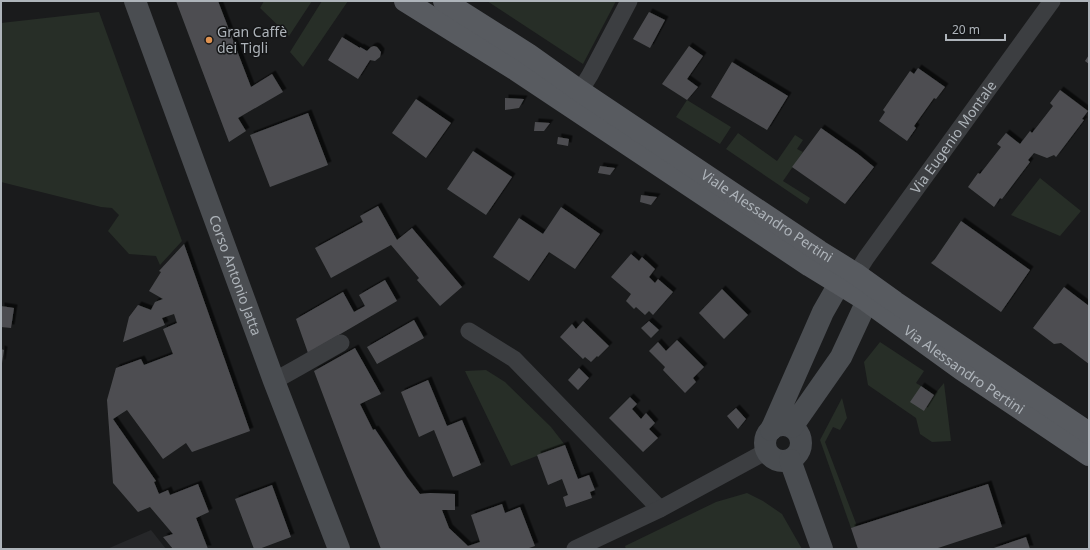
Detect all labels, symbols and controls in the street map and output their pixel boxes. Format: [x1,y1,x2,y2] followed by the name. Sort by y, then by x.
[946,16,1005,42] scale bar
[952,21,980,38] text: 20 m
[217,22,287,57] place label: Gran Caffè dei Tigli
[204,35,214,45] marker: Gran Caffè dei Tigli
[906,76,1000,197] street label: Via Eugenio Montale
[697,165,837,266] street label: Viale Alessandro Pertini
[205,212,267,338] street label: Corso Antonio Jatta
[900,321,1029,418] street label: Via Alessandro Pertini

